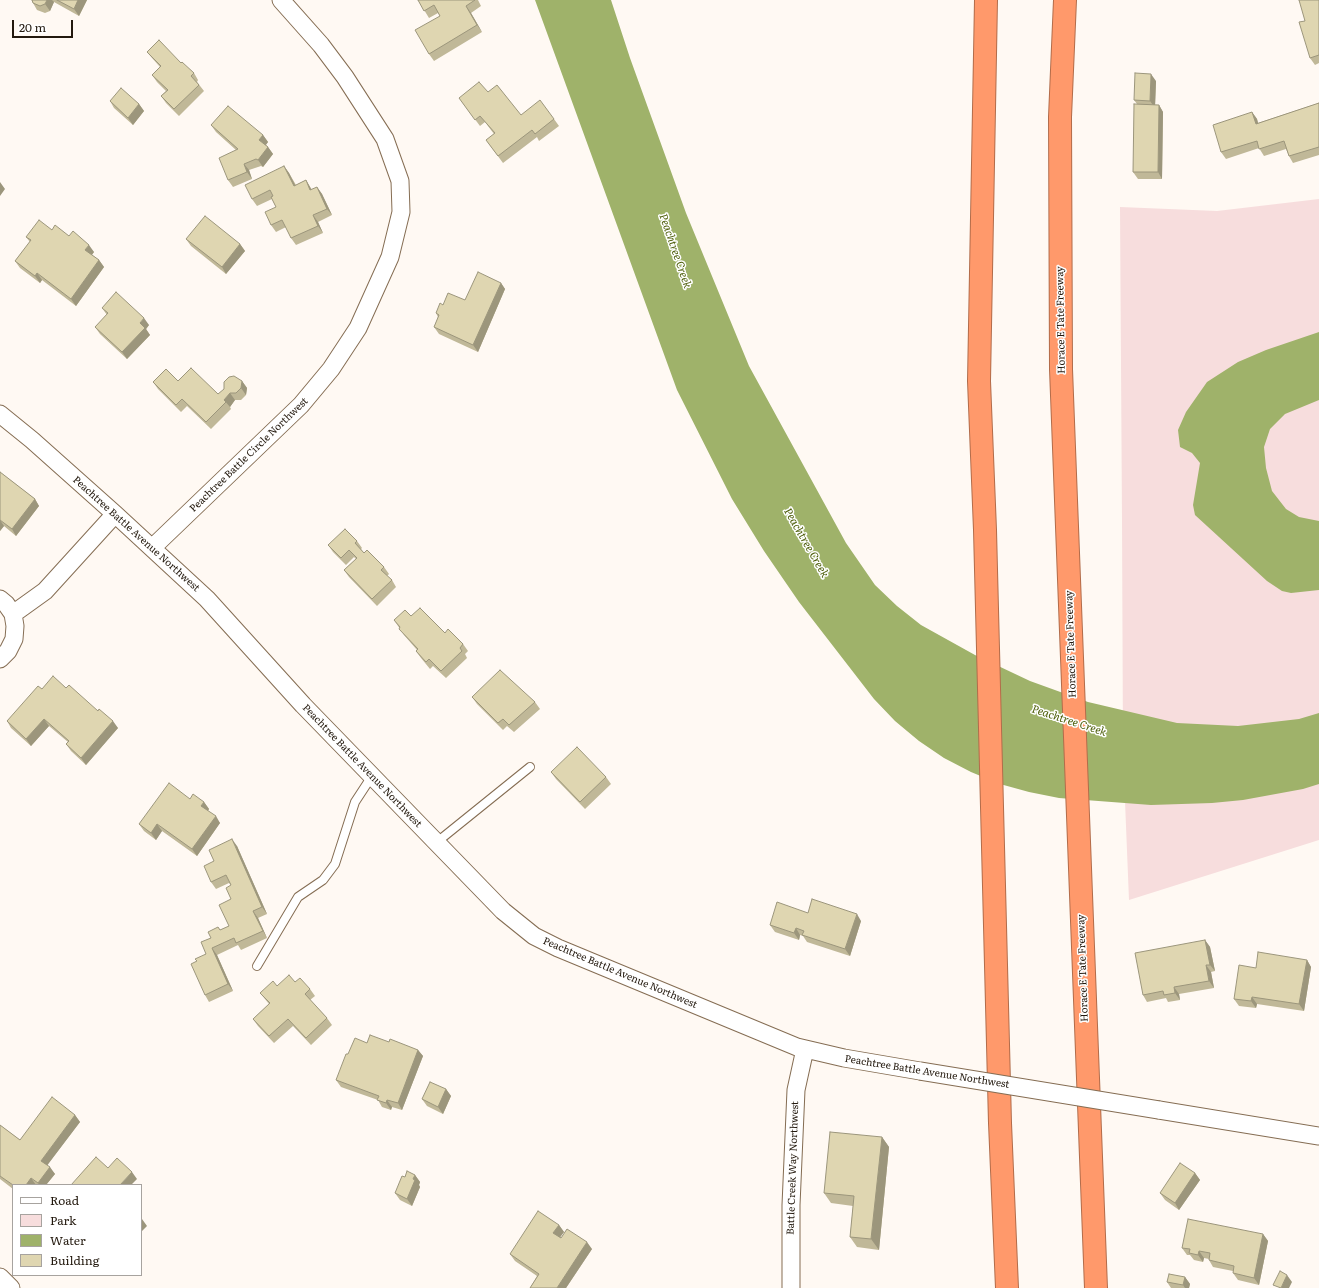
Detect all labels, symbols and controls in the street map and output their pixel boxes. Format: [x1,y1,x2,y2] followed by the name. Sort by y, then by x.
[14,12,75,38] scale bar
[19,18,46,36] text: 20 m
[656,212,694,290] water label: Peachtree Creek
[1054,266,1068,374] street label: Horace E Tate Freeway
[187,395,311,515] street label: Peachtree Battle Circle Northwest
[70,474,202,594] street label: Peachtree Battle Avenue Northwest
[781,506,831,580] water label: Peachtree Creek
[1063,590,1079,698] street label: Horace E Tate Freeway
[300,702,424,830] street label: Peachtree Battle Avenue Northwest
[1030,703,1108,739] water label: Peachtree Creek
[1075,914,1091,1022] street label: Horace E Tate Freeway
[541,935,699,1011] street label: Peachtree Battle Avenue Northwest
[844,1053,1010,1091] street label: Peachtree Battle Avenue Northwest
[785,1101,801,1235] street label: Battle Creek Way Northwest
[12,1184,142,1276] legend
[50,1191,79,1209] text: Road
[50,1211,76,1229] text: Park
[50,1231,86,1249] text: Water
[50,1251,99,1269] text: Building

